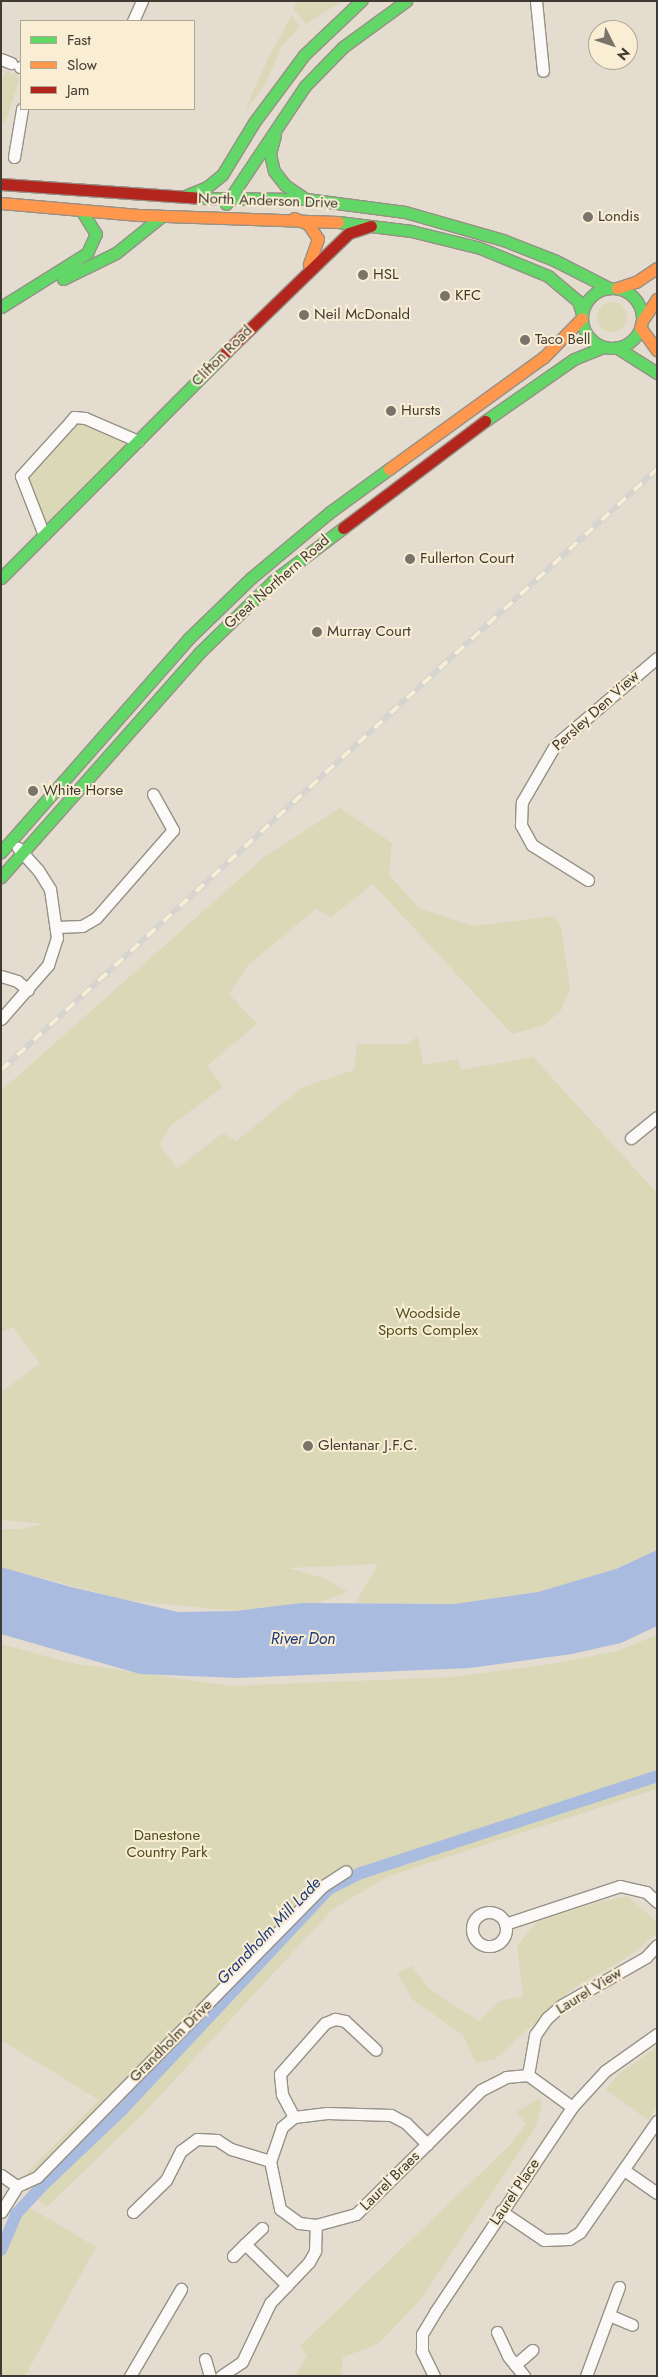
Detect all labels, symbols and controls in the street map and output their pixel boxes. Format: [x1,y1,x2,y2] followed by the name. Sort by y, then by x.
[20,20,195,110] legend
[588,20,638,70] north arrow
[67,29,91,51] text: Fast
[612,43,635,65] text: N
[67,54,97,76] text: Slow
[67,79,90,101] text: Jam
[198,190,338,212] street label: North Anderson Drive
[598,208,639,226] place label: Londis
[582,211,594,223] marker: Londis
[373,266,399,284] place label: HSL
[357,269,369,281] marker: HSL
[455,287,481,305] place label: KFC
[439,290,451,302] marker: KFC
[314,306,410,324] place label: Neil McDonald
[298,309,310,321] marker: Neil McDonald
[188,322,256,390] street label: Clifton Road
[535,331,591,349] place label: Taco Bell
[519,334,531,346] marker: Taco Bell
[401,402,440,420] place label: Hursts
[385,405,397,417] marker: Hursts
[221,531,333,633] street label: Great Northern Road
[420,550,514,568] place label: Fullerton Court
[404,553,416,565] marker: Fullerton Court
[327,623,411,641] place label: Murray Court
[311,626,323,638] marker: Murray Court
[549,667,643,755] street label: Persley Den View
[43,782,123,800] place label: White Horse
[27,785,39,797] marker: White Horse
[378,1304,478,1339] park label: Woodside Sports Complex
[318,1437,418,1455] place label: Glentanar J.F.C.
[302,1440,314,1452] marker: Glentanar J.F.C.
[271,1629,335,1649] water label: River Don
[126,1826,208,1861] park label: Danestone Country Park
[213,1873,325,1989] water label: Grandholm Mill Lade
[553,1964,625,2018] street label: Laurel View
[126,1996,216,2086] street label: Grandholm Drive
[356,2147,424,2215] street label: Laurel Braes
[486,2155,544,2229] street label: Laurel Place

